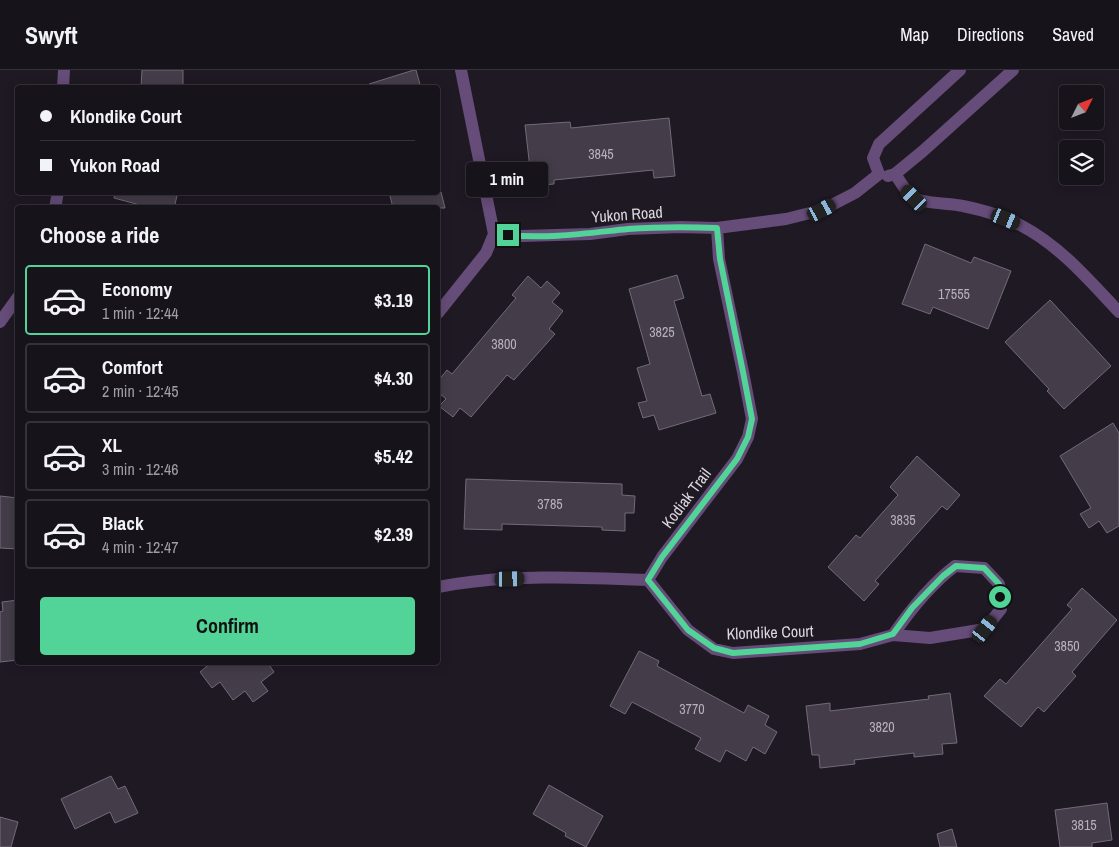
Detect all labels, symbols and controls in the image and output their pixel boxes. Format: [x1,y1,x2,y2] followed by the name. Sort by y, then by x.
[25,19,78,51] text: Swyft
[900,22,929,47] text: Map
[957,22,1024,47] text: Directions
[1052,22,1094,47] text: Saved
[1059,85,1104,130] north arrow
[1059,85,1104,185] map controls
[70,103,182,129] text: Klondike Court
[1059,140,1104,185] button: layers
[588,145,614,163] house number: 3845
[70,152,160,178] text: Yukon Road
[467,162,549,198] callout: 1 min
[490,168,524,190] text: 1 min
[898,182,929,214] car
[805,196,838,224] car
[591,201,663,227] street label: Yukon Road
[989,206,1022,232] car
[40,220,159,250] text: Choose a ride
[497,224,519,246] route end
[102,276,172,302] text: Economy
[42,278,87,323] icon: car
[938,285,970,303] house number: 17555
[374,287,413,313] text: $3.19
[102,302,179,324] text: 1 min · 12:44
[649,323,675,341] house number: 3825
[491,335,517,353] house number: 3800
[102,354,163,380] text: Comfort
[42,356,87,401] icon: car
[374,365,413,391] text: $4.30
[102,380,179,402] text: 2 min · 12:45
[102,432,122,458] text: XL
[42,434,87,479] icon: car
[374,443,413,469] text: $5.42
[102,458,179,480] text: 3 min · 12:46
[656,463,716,533] street label: Kodiak Trail
[537,495,563,513] house number: 3785
[102,510,144,536] text: Black
[890,511,916,529] house number: 3835
[42,512,87,557] icon: car
[374,521,413,547] text: $2.39
[102,536,179,558] text: 4 min · 12:47
[494,571,525,587] car
[989,586,1011,608] route start
[40,597,415,655] button: Confirm
[969,613,1000,645] car
[726,619,814,645] street label: Klondike Court
[1054,637,1080,655] house number: 3850
[679,700,705,718] house number: 3770
[869,718,895,736] house number: 3820
[1071,816,1097,834] house number: 3815

